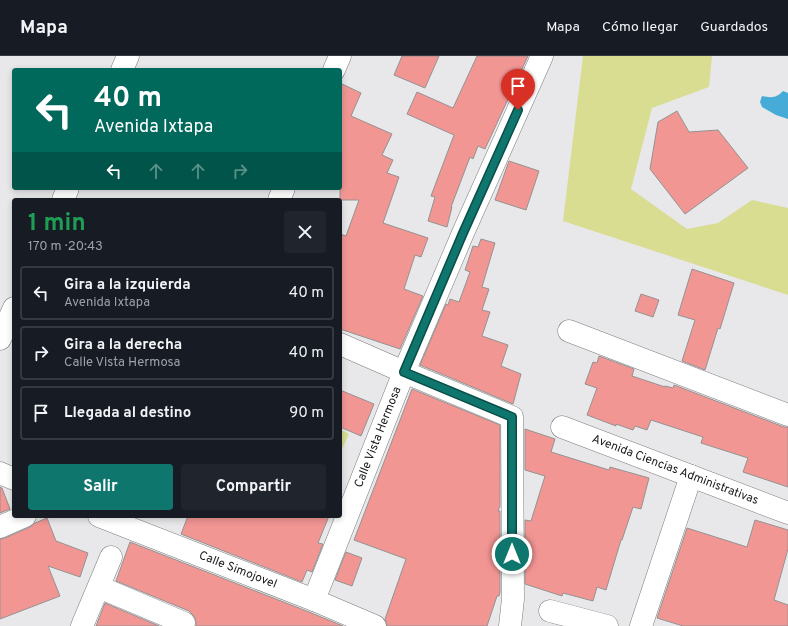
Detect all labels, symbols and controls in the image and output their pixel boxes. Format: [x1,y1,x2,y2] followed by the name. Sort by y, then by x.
[20,16,68,40] text: Mapa
[546,19,580,36] text: Mapa
[602,19,678,36] text: Cómo llegar
[700,19,768,36] text: Guardados
[501,69,535,110] pin
[507,75,529,97] icon: arrive
[94,81,162,117] text: 40 m
[28,84,80,136] icon: left
[94,116,213,139] text: Avenida Ixtapa
[103,160,125,182] icon: left
[145,160,167,182] icon: ahead
[187,160,209,182] icon: ahead
[229,160,251,182] icon: right
[28,209,86,239] text: 1 min
[284,211,326,253] button: close
[28,239,103,255] text: 170 m · 20:43
[64,276,191,295] text: Gira a la izquierda
[30,282,52,304] icon: left
[289,284,324,303] text: 40 m
[64,295,150,311] text: Avenida Ixtapa
[64,336,182,355] text: Gira a la derecha
[30,342,52,364] icon: right
[289,344,324,363] text: 40 m
[64,355,180,371] text: Calle Vista Hermosa
[351,384,405,490] street label: Calle Vista Hermosa
[30,402,52,424] icon: arrive
[64,404,191,423] text: Llegada al destino
[289,404,324,423] text: 90 m
[590,431,761,509] street label: Avenida Ciencias Administrativas
[28,464,173,510] button: Salir
[181,464,326,510] button: Compartir
[491,533,533,575] position arrow
[196,548,279,593] street label: Calle Simojovel

